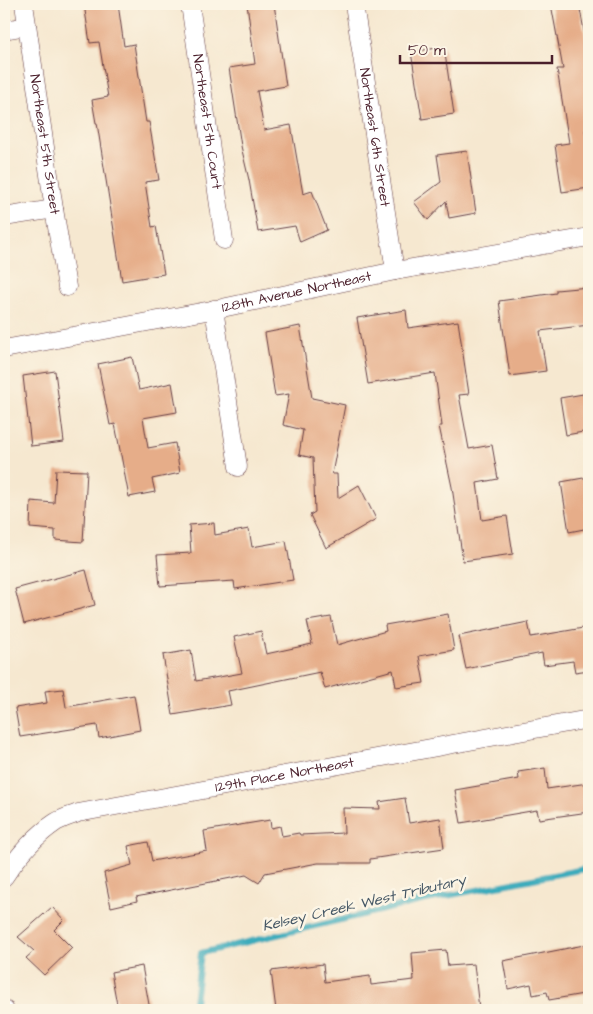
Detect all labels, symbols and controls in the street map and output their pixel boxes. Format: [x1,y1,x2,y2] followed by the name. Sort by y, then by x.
[400,32,553,64] scale bar
[408,40,446,61] text: 50 m
[187,53,227,191] street label: Northeast 5th Court
[354,67,395,209] street label: Northeast 6th Street
[24,73,65,216] street label: Northeast 5th Street
[220,266,374,318] street label: 128th Avenue Northeast
[214,752,356,798] street label: 129th Place Northeast
[260,869,470,938] water label: Kelsey Creek West Tributary

